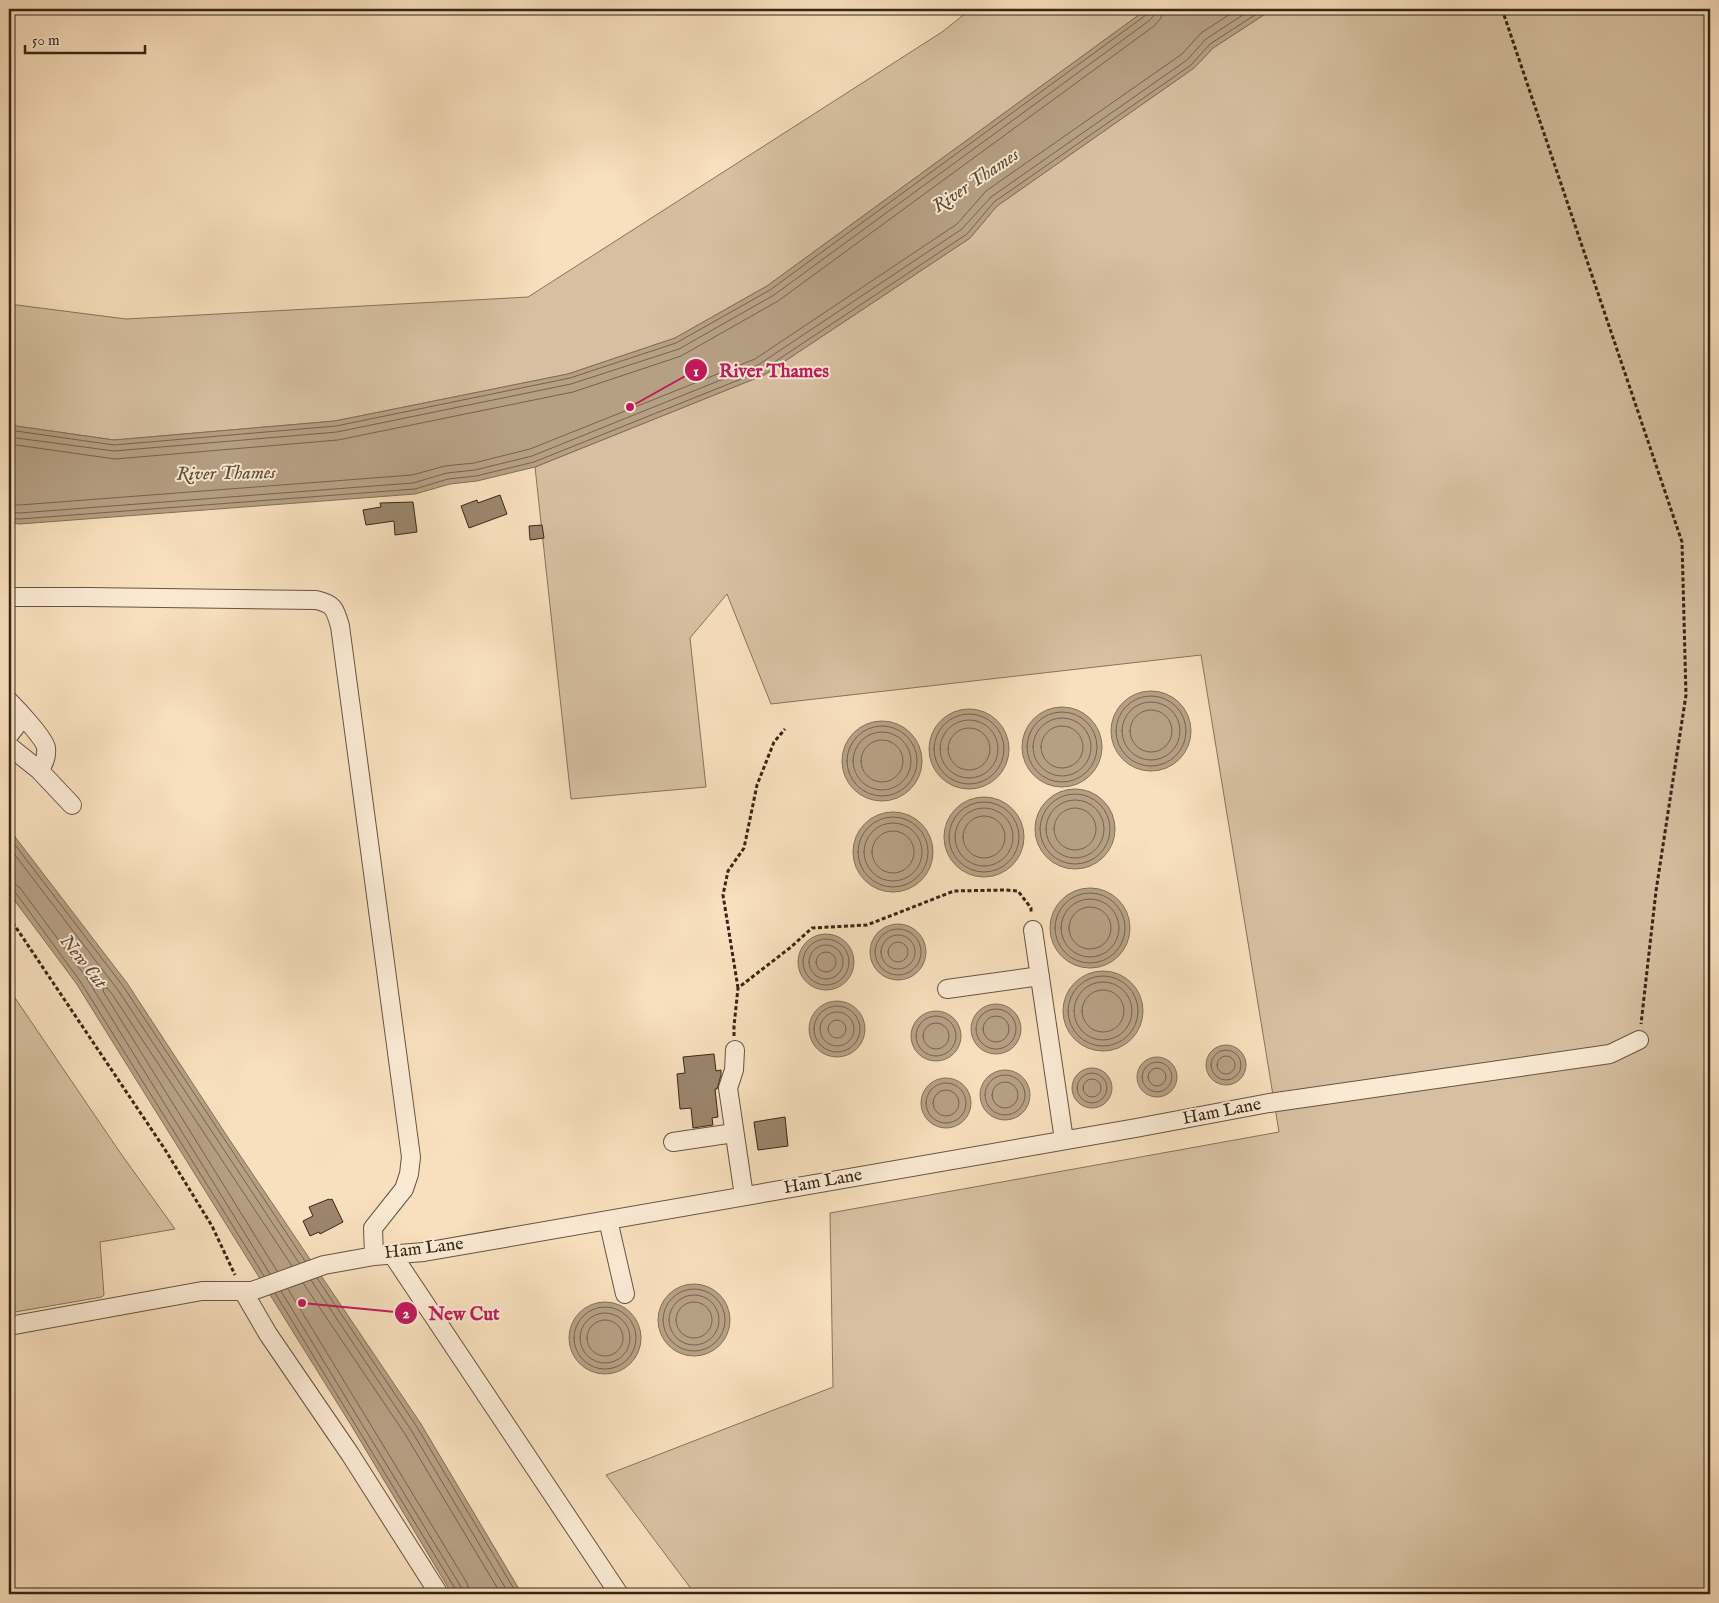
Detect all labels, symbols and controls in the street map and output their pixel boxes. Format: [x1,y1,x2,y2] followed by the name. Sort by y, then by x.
[25,22,145,54] scale bar
[32,31,60,50] text: 50 m
[928,143,1024,219] water label: River Thames
[684,353,839,387] callout: River Thames
[719,360,829,384] text: River Thames
[693,362,699,381] text: 1
[176,461,276,487] water label: River Thames
[54,930,113,995] water label: New Cut
[1181,1093,1263,1131] street label: Ham Lane
[782,1164,864,1200] street label: Ham Lane
[383,1233,465,1265] street label: Ham Lane
[393,1296,509,1330] callout: New Cut
[427,1303,500,1327] text: New Cut
[402,1304,410,1323] text: 2

